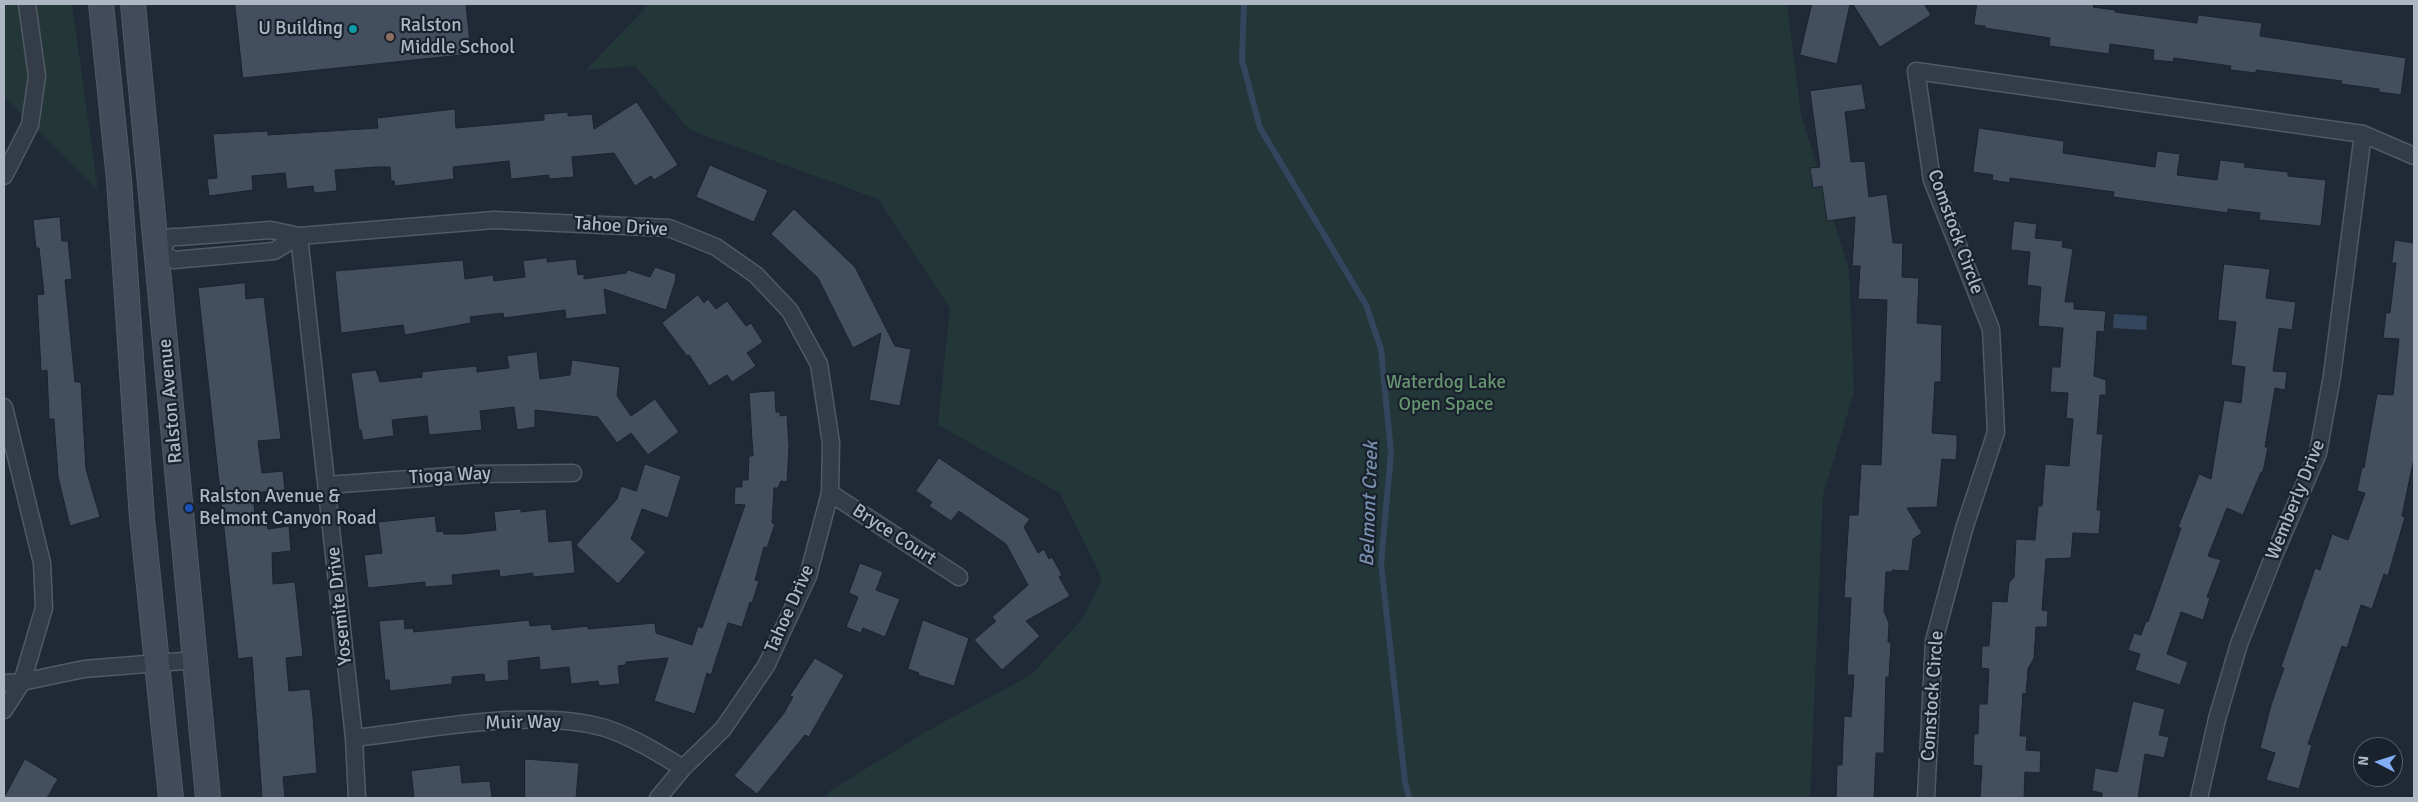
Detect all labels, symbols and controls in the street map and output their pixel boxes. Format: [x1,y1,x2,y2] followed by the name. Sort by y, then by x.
[400,15,515,59] place label: Ralston Middle School
[258,18,343,40] place label: U Building
[347,23,359,35] marker: U Building
[384,31,396,43] marker: Ralston Middle School
[1922,167,1988,297] street label: Comstock Circle
[573,212,669,242] street label: Tahoe Drive
[154,338,188,464] street label: Ralston Avenue
[1386,372,1506,416] park label: Waterdog Lake Open Space
[2262,437,2330,563] street label: Wemberly Drive
[1356,441,1384,567] water label: Belmont Creek
[408,462,492,490] street label: Tioga Way
[199,486,377,530] place label: Ralston Avenue & Belmont Canyon Road
[848,499,940,571] street label: Bryce Court
[183,502,195,514] marker: Ralston Avenue & Belmont Canyon Road
[322,546,358,666] street label: Yosemite Drive
[760,561,820,657] street label: Tahoe Drive
[1917,630,1949,762] street label: Comstock Circle
[485,711,561,735] street label: Muir Way
[2353,737,2403,787] north arrow
[2355,755,2372,766] text: N

